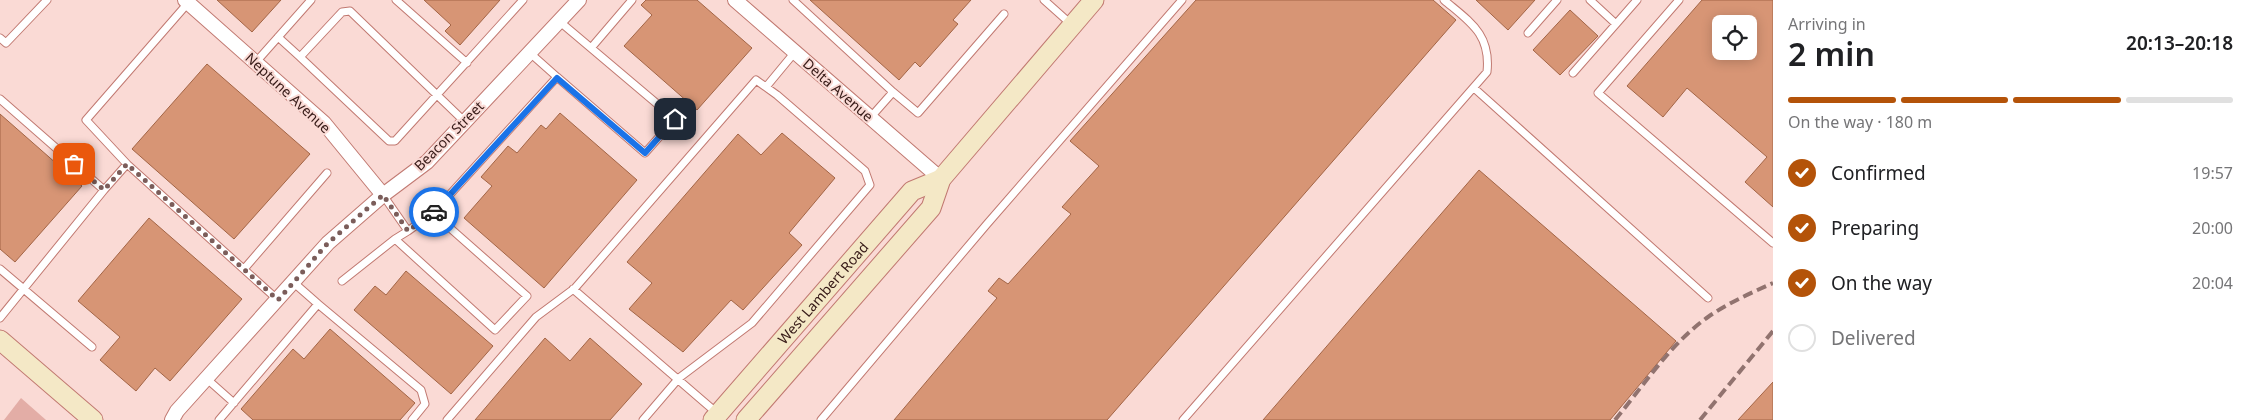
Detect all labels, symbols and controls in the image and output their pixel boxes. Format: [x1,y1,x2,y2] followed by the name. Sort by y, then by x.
[1788,13,1866,35] text: Arriving in
[1712,15,1757,60] map controls
[1712,15,1757,60] button: locate
[2126,30,2233,56] text: 20:13–20:18
[1788,32,1875,75] text: 2 min
[242,48,335,137] street label: Neptune Avenue
[799,54,878,126] street label: Delta Avenue
[410,97,488,175] street label: Beacon Street
[654,98,696,140] pin
[661,105,689,133] icon: home
[1788,111,1932,133] text: On the way · 180 m
[53,143,95,185] pin
[60,150,88,178] icon: bag
[1788,159,1816,187] icon: check
[1831,160,1926,186] text: Confirmed
[2192,162,2233,184] text: 19:57
[409,187,459,237] courier
[420,198,448,226] icon: car
[1788,214,1816,242] icon: check
[1831,215,1919,241] text: Preparing
[2192,217,2233,239] text: 20:00
[773,238,872,348] street label: West Lambert Road
[1788,269,1816,297] icon: check
[1831,270,1932,296] text: On the way
[2192,272,2233,294] text: 20:04
[1831,325,1916,351] text: Delivered

